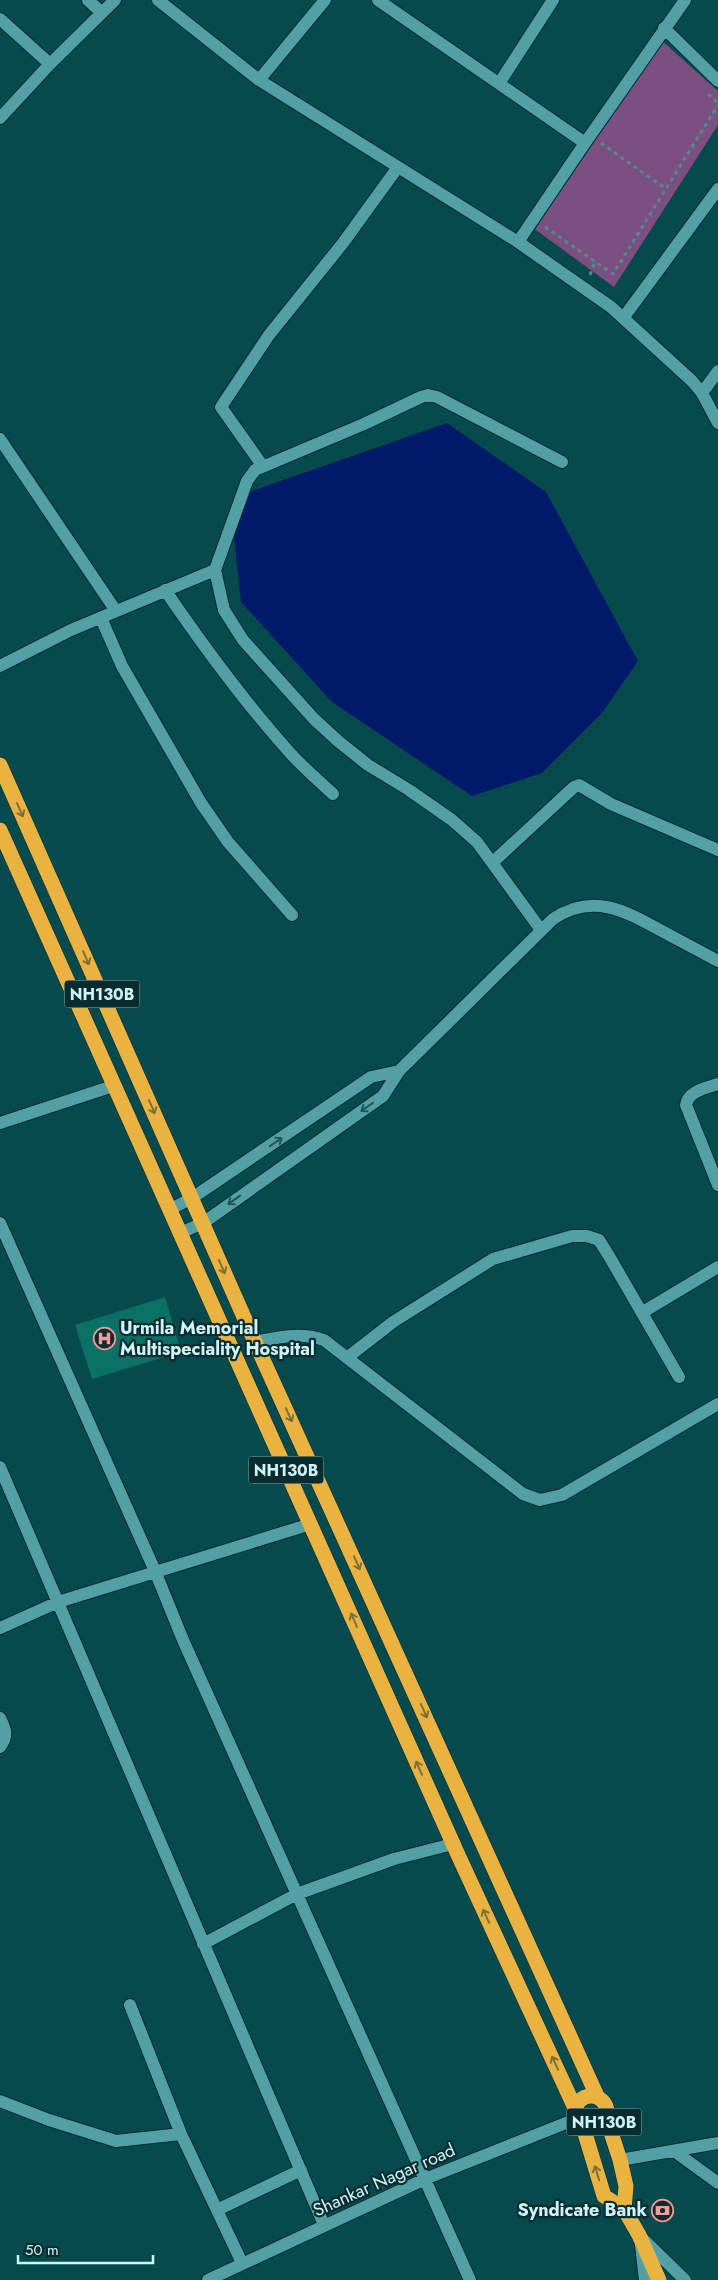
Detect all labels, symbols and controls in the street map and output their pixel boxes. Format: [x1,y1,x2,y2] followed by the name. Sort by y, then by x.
[15,802,25,817] one-way arrow
[82,950,92,965] one-way arrow
[64,981,140,1008] road number: NH130B
[147,1099,157,1114] one-way arrow
[360,1102,374,1112] one-way arrow
[269,1136,283,1146] one-way arrow
[227,1195,241,1205] one-way arrow
[218,1259,228,1274] one-way arrow
[120,1315,315,1362] place label: Urmila Memorial Multispeciality Hospital
[92,1326,116,1350] hospital icon: Urmila Memorial Multispeciality Hospital
[284,1408,294,1423] one-way arrow
[248,1456,324,1484] road number: NH130B
[352,1555,362,1570] one-way arrow
[348,1613,358,1628] one-way arrow
[419,1703,429,1718] one-way arrow
[414,1761,424,1776] one-way arrow
[481,1909,491,1924] one-way arrow
[550,2056,560,2071] one-way arrow
[566,2108,642,2136] road number: NH130B
[309,2137,459,2223] street label: Shankar Nagar road
[592,2165,602,2181] one-way arrow
[518,2197,648,2223] place label: Syndicate Bank
[651,2198,675,2222] bank icon: Syndicate Bank
[18,2232,152,2264] scale bar
[25,2239,59,2261] text: 50 m

